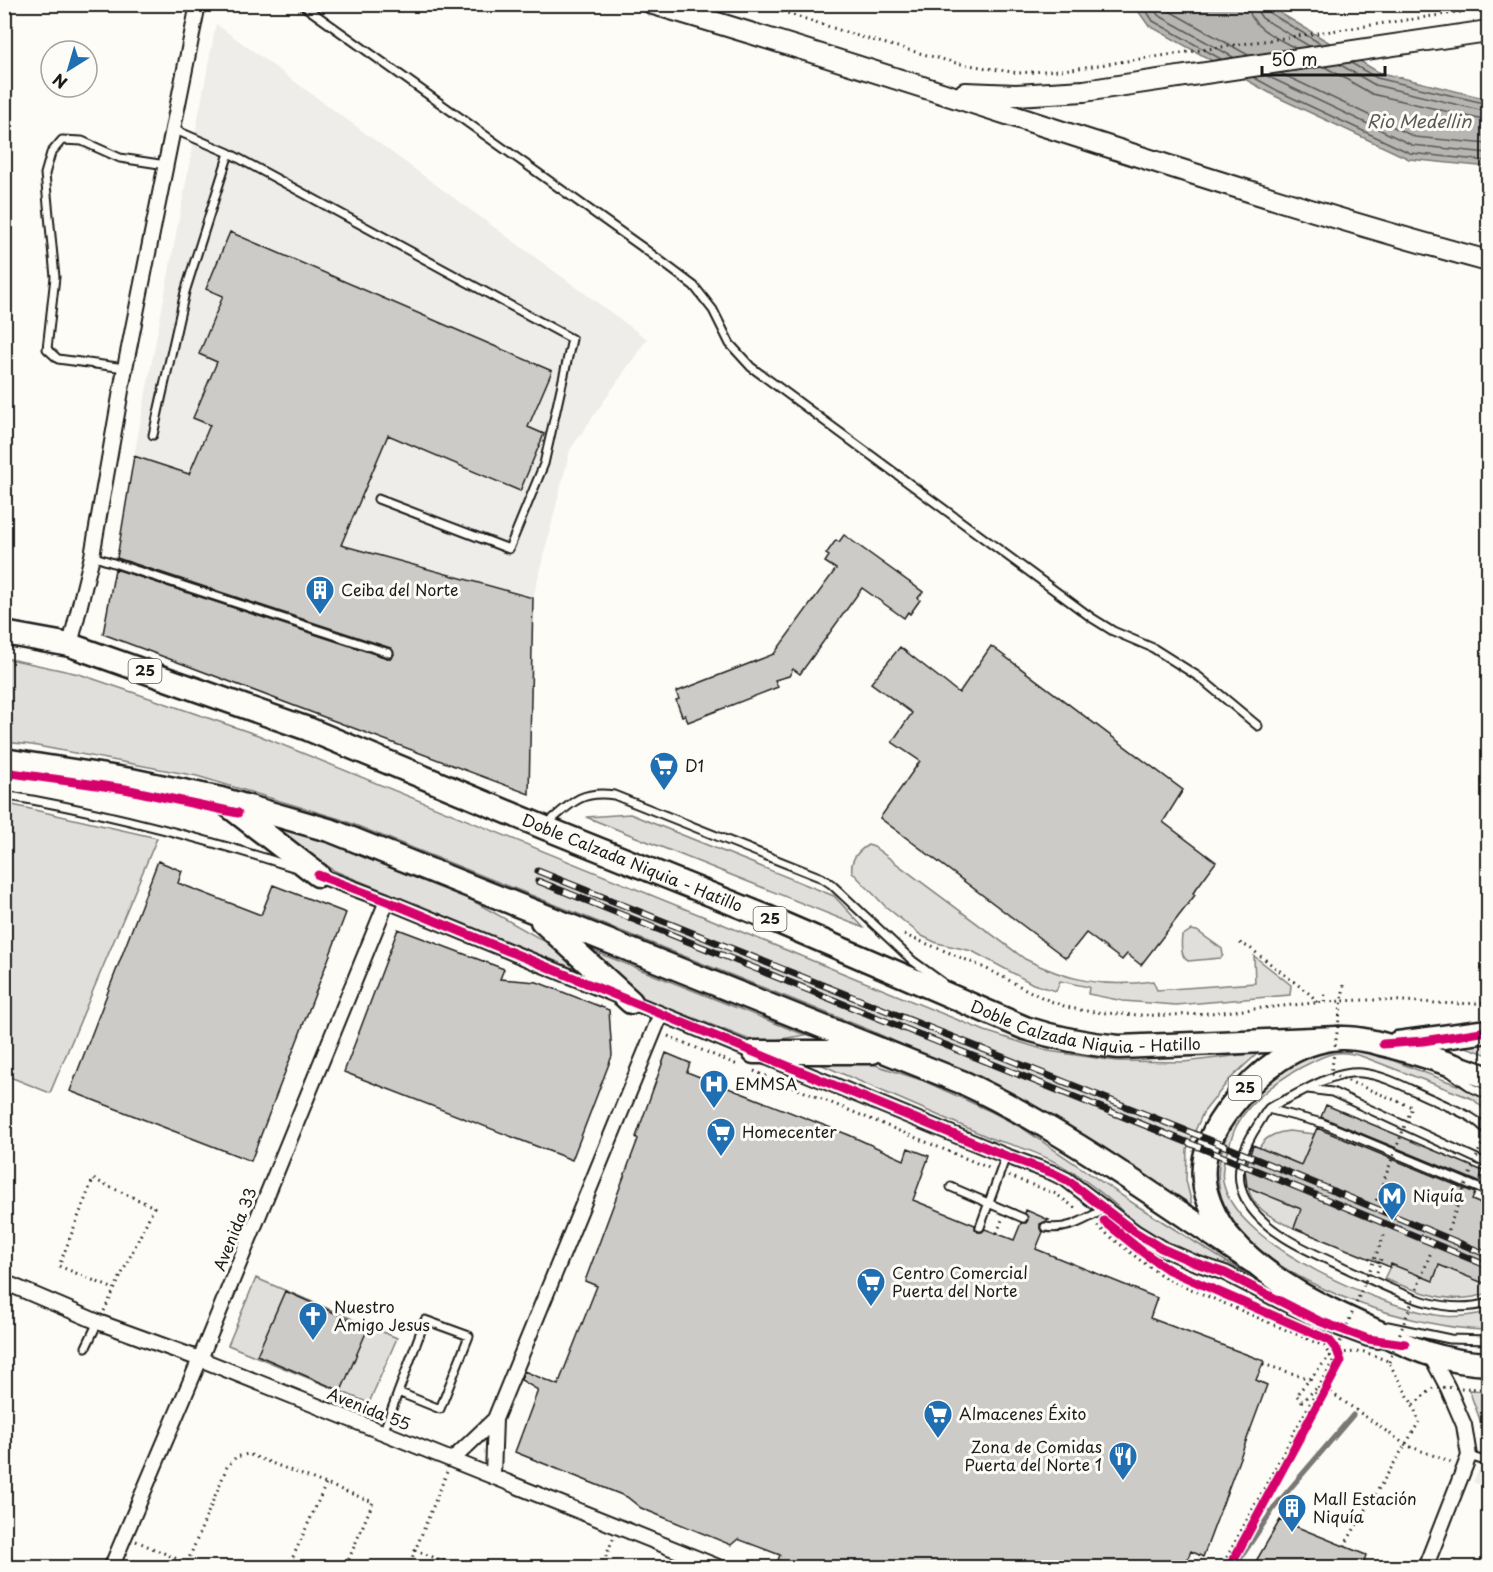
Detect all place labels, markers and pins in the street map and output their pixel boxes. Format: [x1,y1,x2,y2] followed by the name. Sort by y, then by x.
[304,574,336,616] building icon: Ceiba del Norte
[341,577,459,601] place label: Ceiba del Norte
[648,750,680,792] supermarket icon: D1
[685,753,704,777] place label: D1
[698,1068,730,1110] hospital icon: EMMSA
[735,1071,797,1095] place label: EMMSA
[705,1116,737,1158] supermarket icon: Homecenter
[742,1119,837,1143] place label: Homecenter
[1376,1180,1408,1222] metro station icon: Niquía
[1413,1183,1464,1207] place label: Niquía
[892,1260,1028,1302] place label: Centro Comercial Puerta del Norte
[855,1266,887,1308] supermarket icon: Centro Comercial Puerta del Norte
[334,1294,430,1336] place label: Nuestro Amigo Jesus
[297,1300,329,1342] church icon: Nuestro Amigo Jesus
[922,1398,954,1440] supermarket icon: Almacenes Éxito
[959,1401,1086,1425] place label: Almacenes Éxito
[964,1434,1102,1476] place label: Zona de Comidas Puerta del Norte 1
[1107,1440,1139,1482] restaurant icon: Zona de Comidas Puerta del Norte 1
[1313,1486,1417,1528] place label: Mall Estación Niquía
[1276,1492,1308,1534] building icon: Mall Estación Niquía

